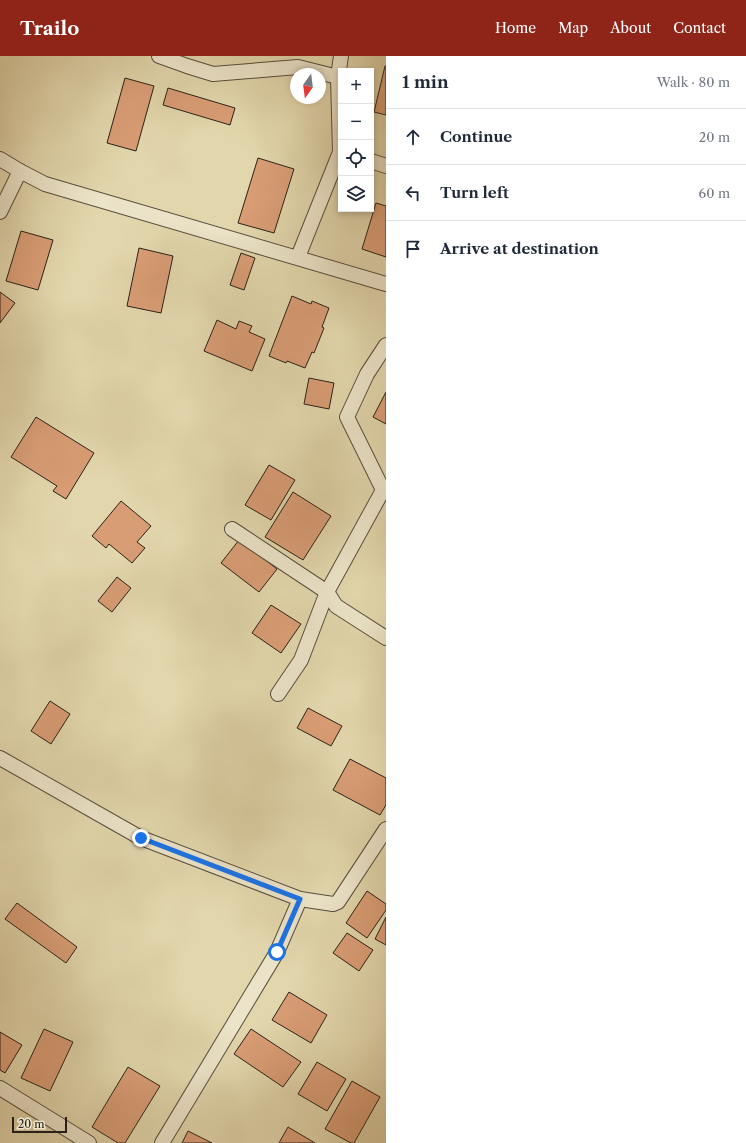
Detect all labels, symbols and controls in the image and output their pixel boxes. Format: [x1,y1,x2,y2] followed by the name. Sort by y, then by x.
[20,17,79,40] text: Trailo
[495,19,536,37] text: Home
[558,19,588,37] text: Map
[610,19,651,37] text: About
[673,19,726,37] text: Contact
[290,68,326,104] north arrow
[338,68,374,212] map controls
[338,68,374,104] button: +
[402,72,449,92] text: 1 min
[657,74,730,90] text: Walk · 80 m
[338,104,374,140] button: −
[402,126,424,148] icon: ahead
[440,127,512,146] text: Continue
[699,129,730,145] text: 20 m
[338,140,374,176] button: locate
[338,176,374,212] button: layers
[402,182,424,204] icon: left
[440,183,509,202] text: Turn left
[699,185,730,201] text: 60 m
[402,238,424,260] icon: arrive
[440,239,599,258] text: Arrive at destination
[132,829,150,847] route end
[268,943,286,961] route start
[12,1115,67,1134] scale bar
[18,1117,44,1131] text: 20 m

